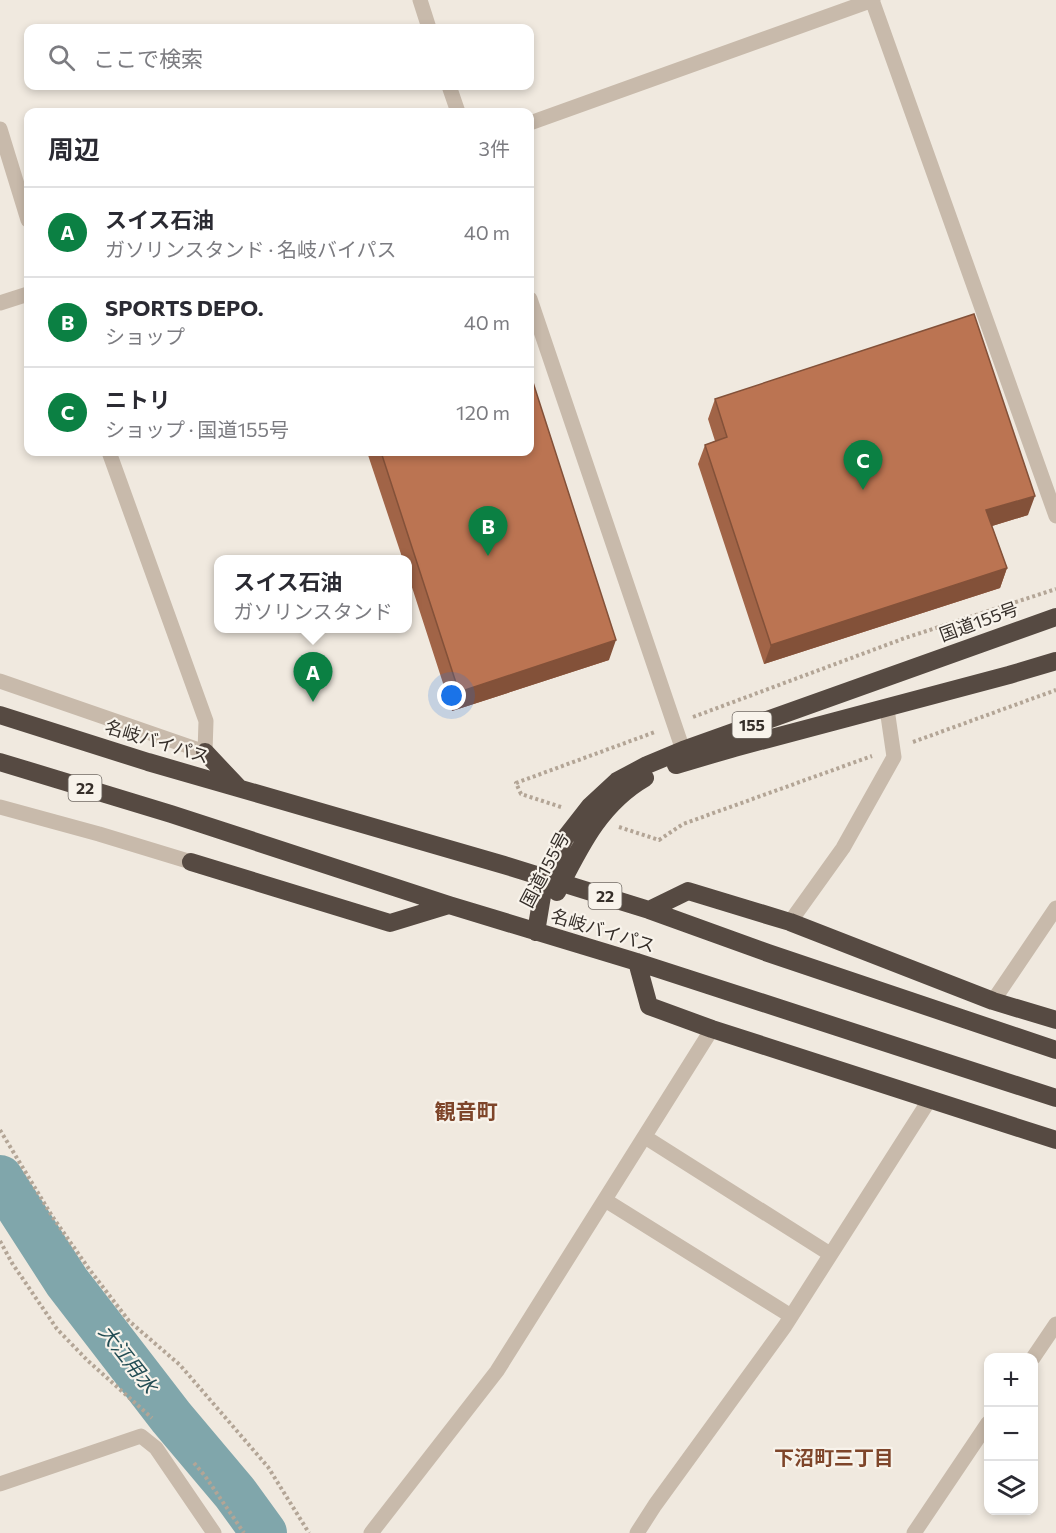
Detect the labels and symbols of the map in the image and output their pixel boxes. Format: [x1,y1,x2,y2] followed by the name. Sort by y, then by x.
[844,440,882,490] pin: C
[468,506,508,556] pin: B
[936,597,1021,645] street label: 国道155号
[294,652,332,702] pin: A
[437,681,466,710] your location
[732,712,771,738] road number: 155
[103,715,212,767] street label: 名岐バイパス
[68,775,101,801] road number: 22
[515,828,573,911] street label: 国道155号
[588,883,622,909] road number: 22
[549,904,658,956] street label: 名岐バイパス
[435,1098,498,1123] district label: 観音町
[95,1319,164,1399] water label: 大江用水
[774,1445,894,1469] district label: 下沼町三丁目

